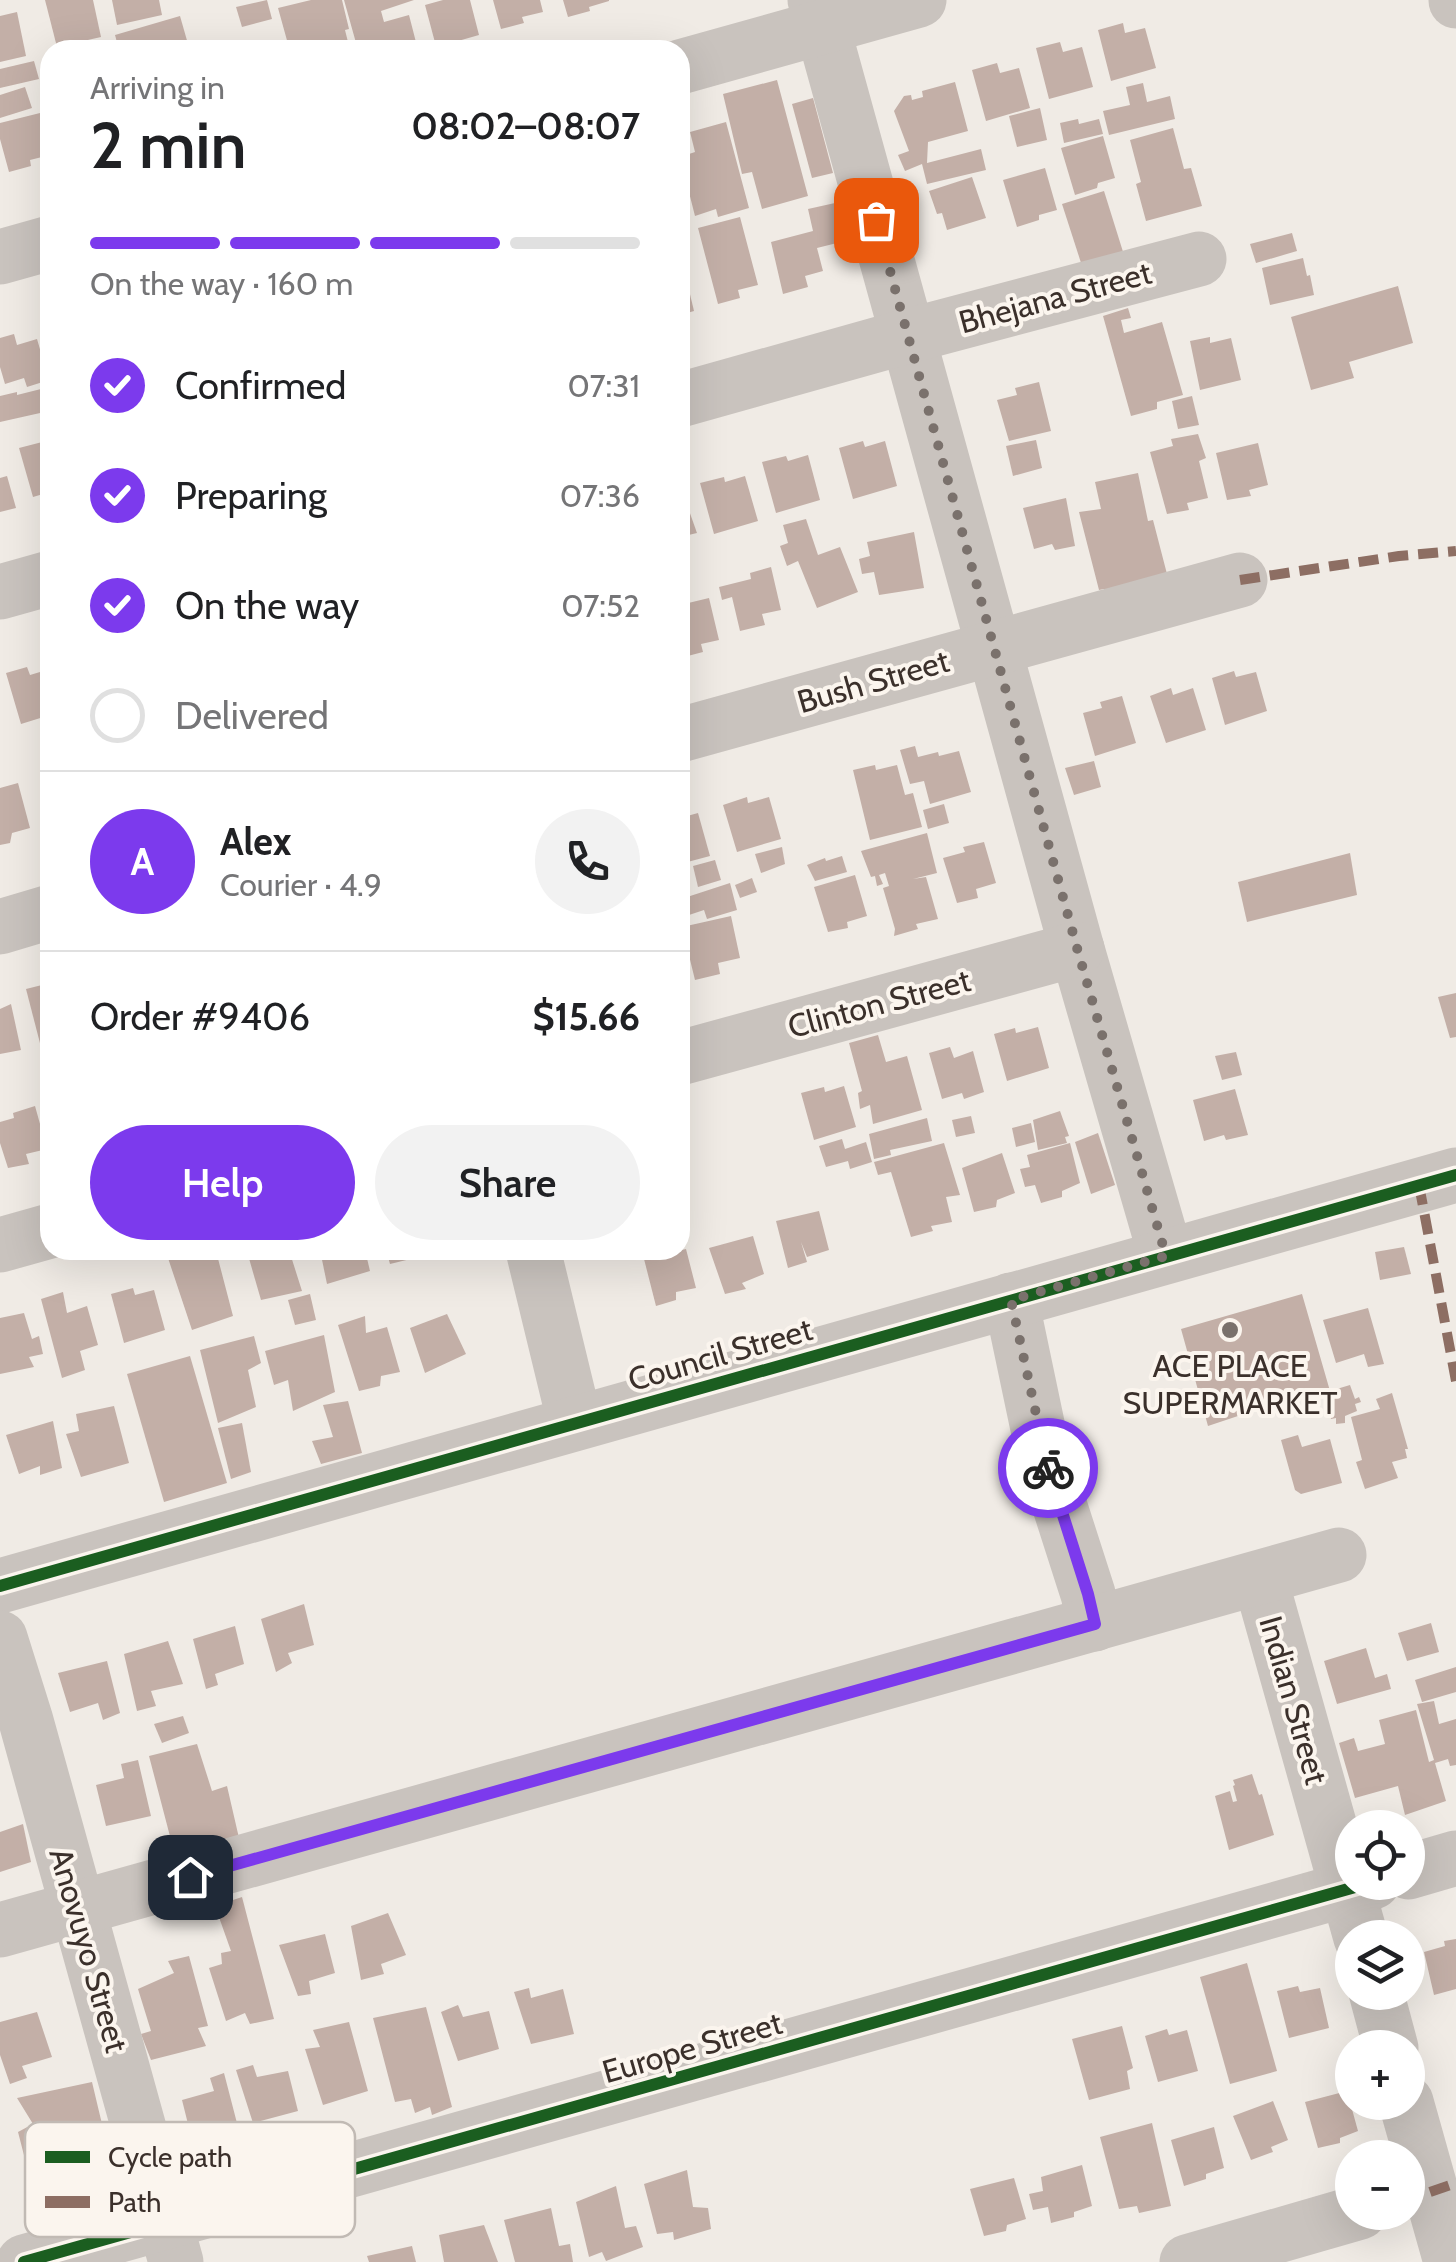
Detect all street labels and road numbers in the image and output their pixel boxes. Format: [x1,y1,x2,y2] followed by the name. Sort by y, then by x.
[955,253,1156,341] street label: Bhejana Street
[793,641,953,721] street label: Bush Street
[784,960,975,1046] street label: Clinton Street
[623,1309,817,1399] street label: Council Street
[1251,1611,1337,1789] street label: Indian Street
[41,1844,137,2057] street label: Anovuyo Street
[598,2003,786,2091] street label: Europe Street

